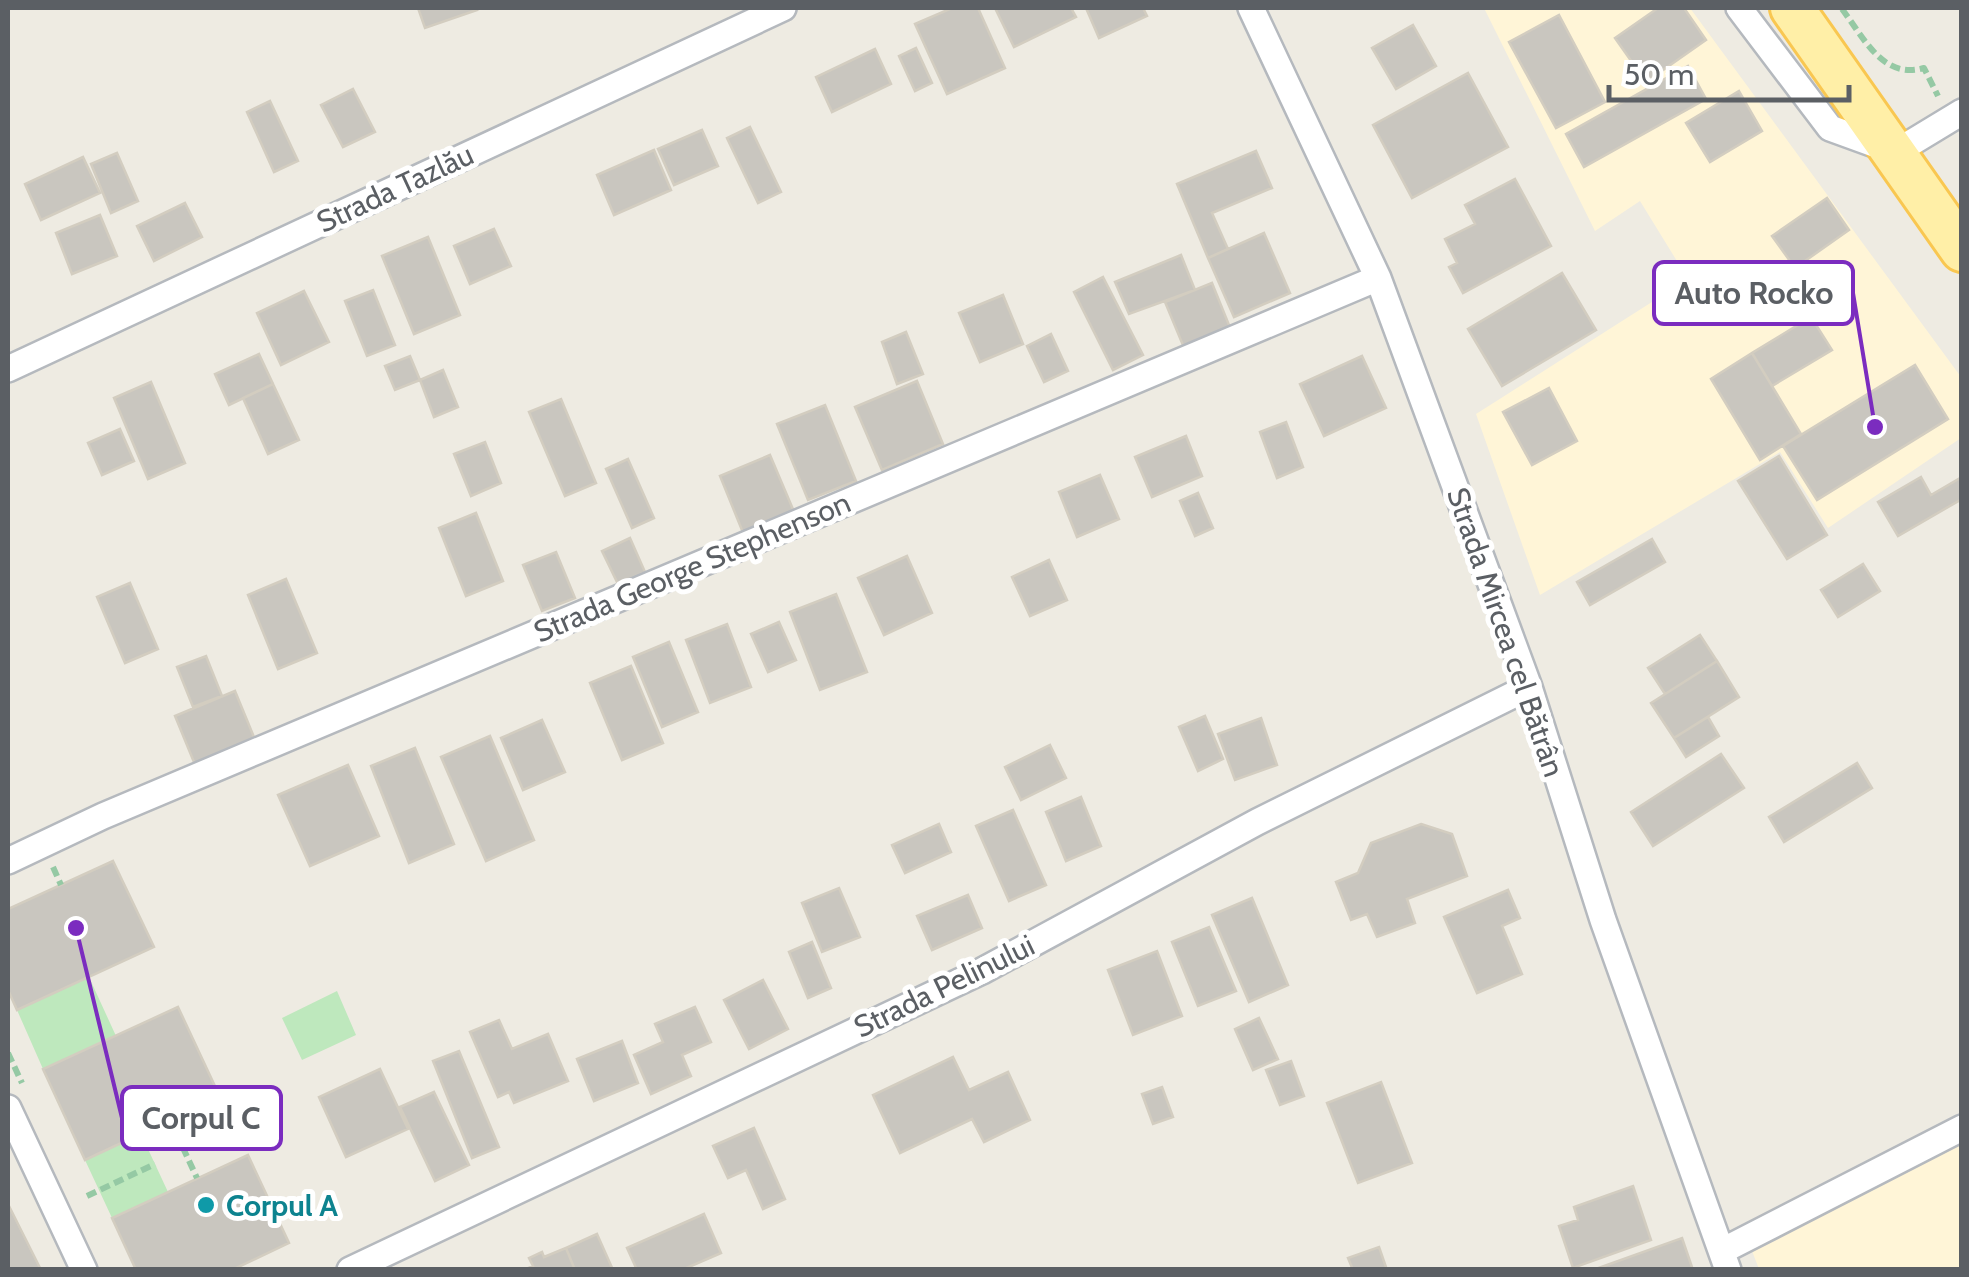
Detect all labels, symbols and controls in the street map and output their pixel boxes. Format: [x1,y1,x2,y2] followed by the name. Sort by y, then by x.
[1609,40,1849,102] scale bar
[1624,56,1694,93] text: 50 m
[311,136,479,240] street label: Strada Tazlău
[1654,262,1853,324] callout: Auto Rocko
[1675,273,1833,312] text: Auto Rocko
[1439,483,1573,781] street label: Strada Mircea cel Bătrân
[528,484,856,650] street label: Strada George Stephenson
[848,926,1040,1046] street label: Strada Pelinului
[122,1087,281,1149] callout: Corpul C
[141,1098,261,1137] text: Corpul C
[226,1187,338,1224] place label: Corpul A
[195,1194,217,1216] marker: Corpul A

